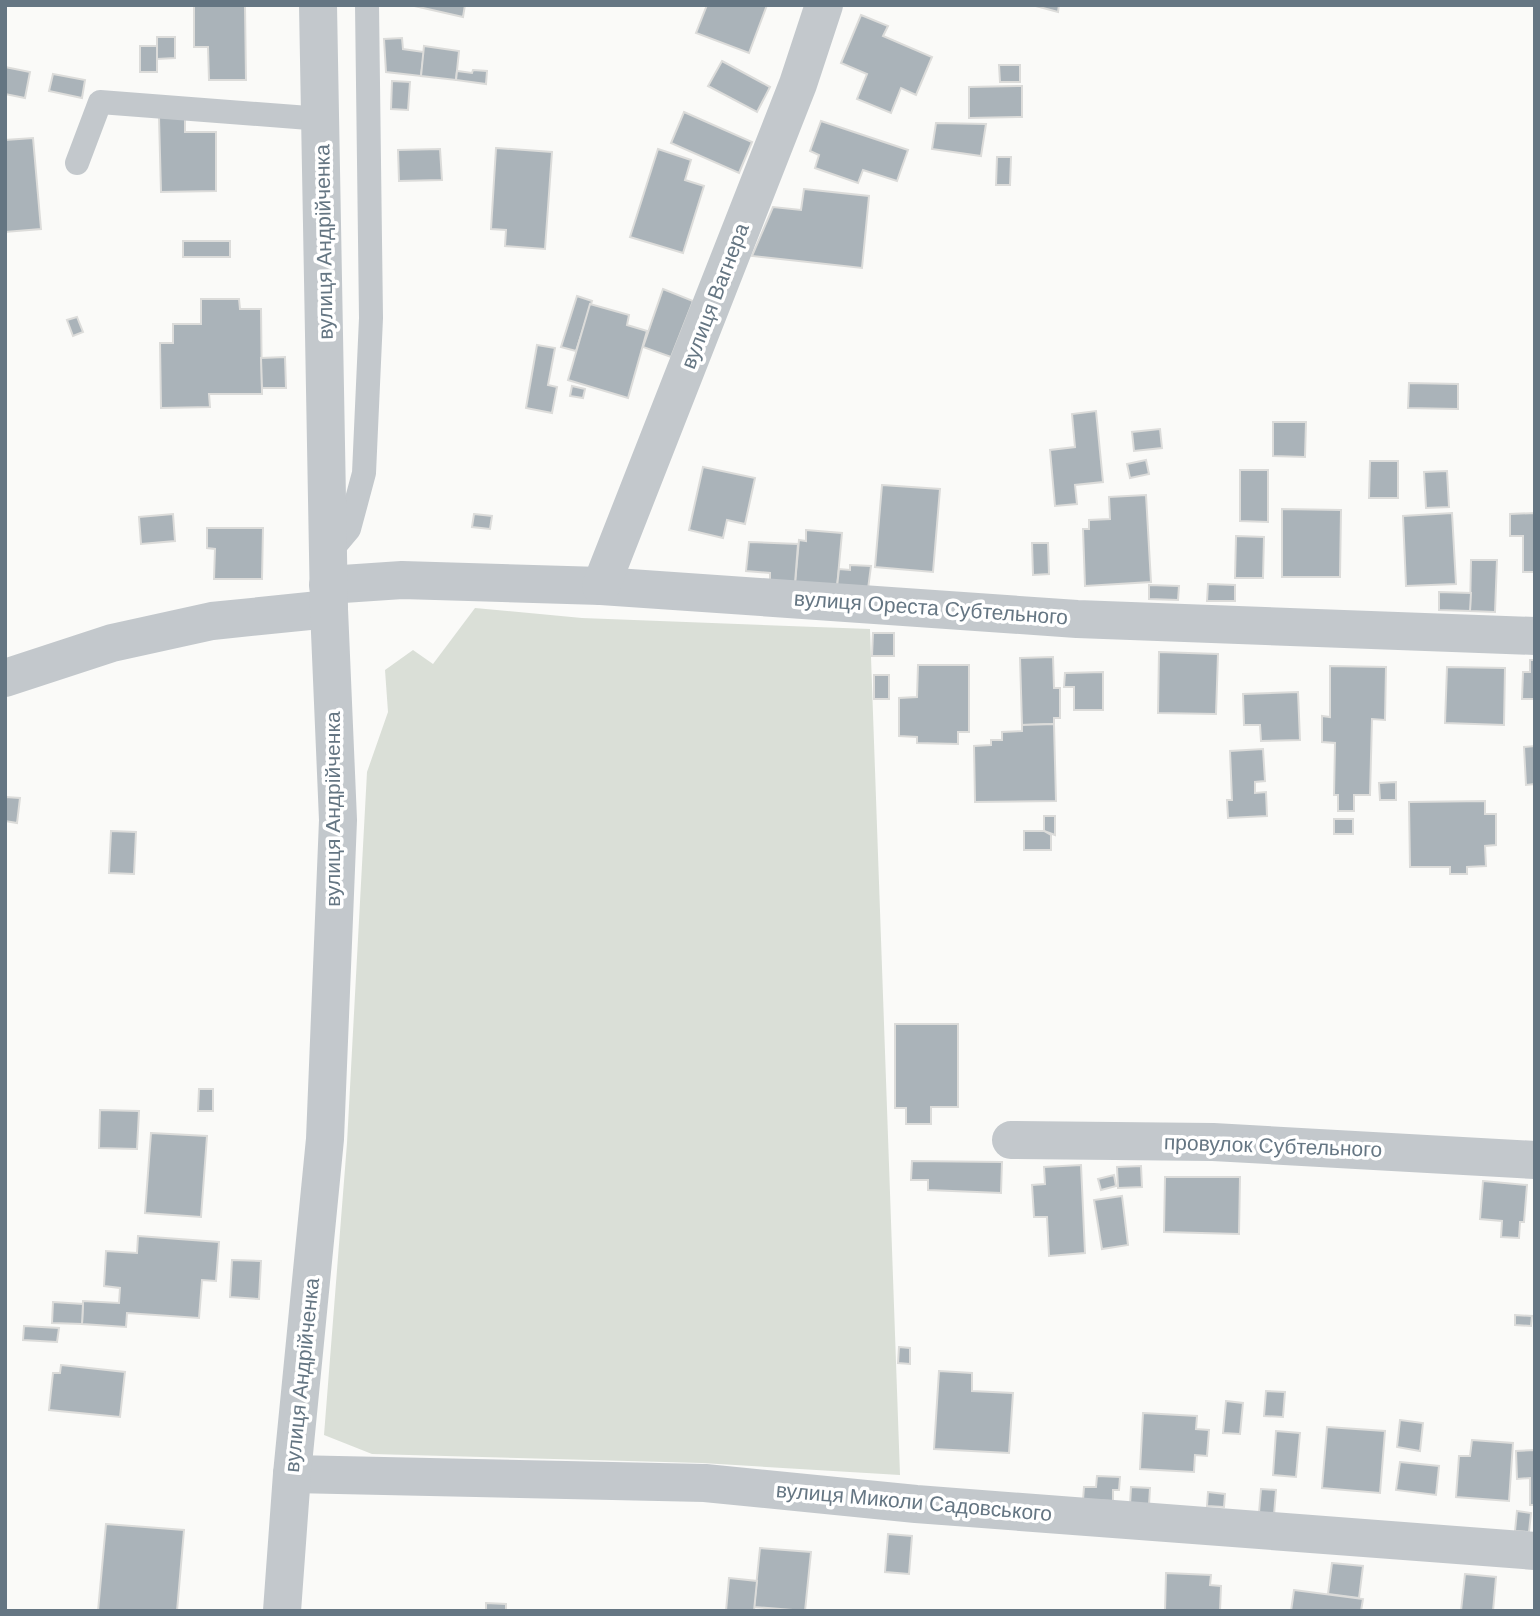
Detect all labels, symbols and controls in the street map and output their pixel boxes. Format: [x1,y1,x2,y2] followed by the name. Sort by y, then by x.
[310,144,337,340] street label: вулиця Андрійченка
[676,220,753,372] street label: вулиця Вагнера
[793,586,1069,629] street label: вулиця Ореста Субтельного
[321,711,344,907] street label: вулиця Андрійченка
[1164,1130,1383,1161] street label: провулок Субтельного
[280,1276,323,1473] street label: вулиця Андрійченка
[775,1478,1053,1525] street label: вулиця Миколи Садовського

